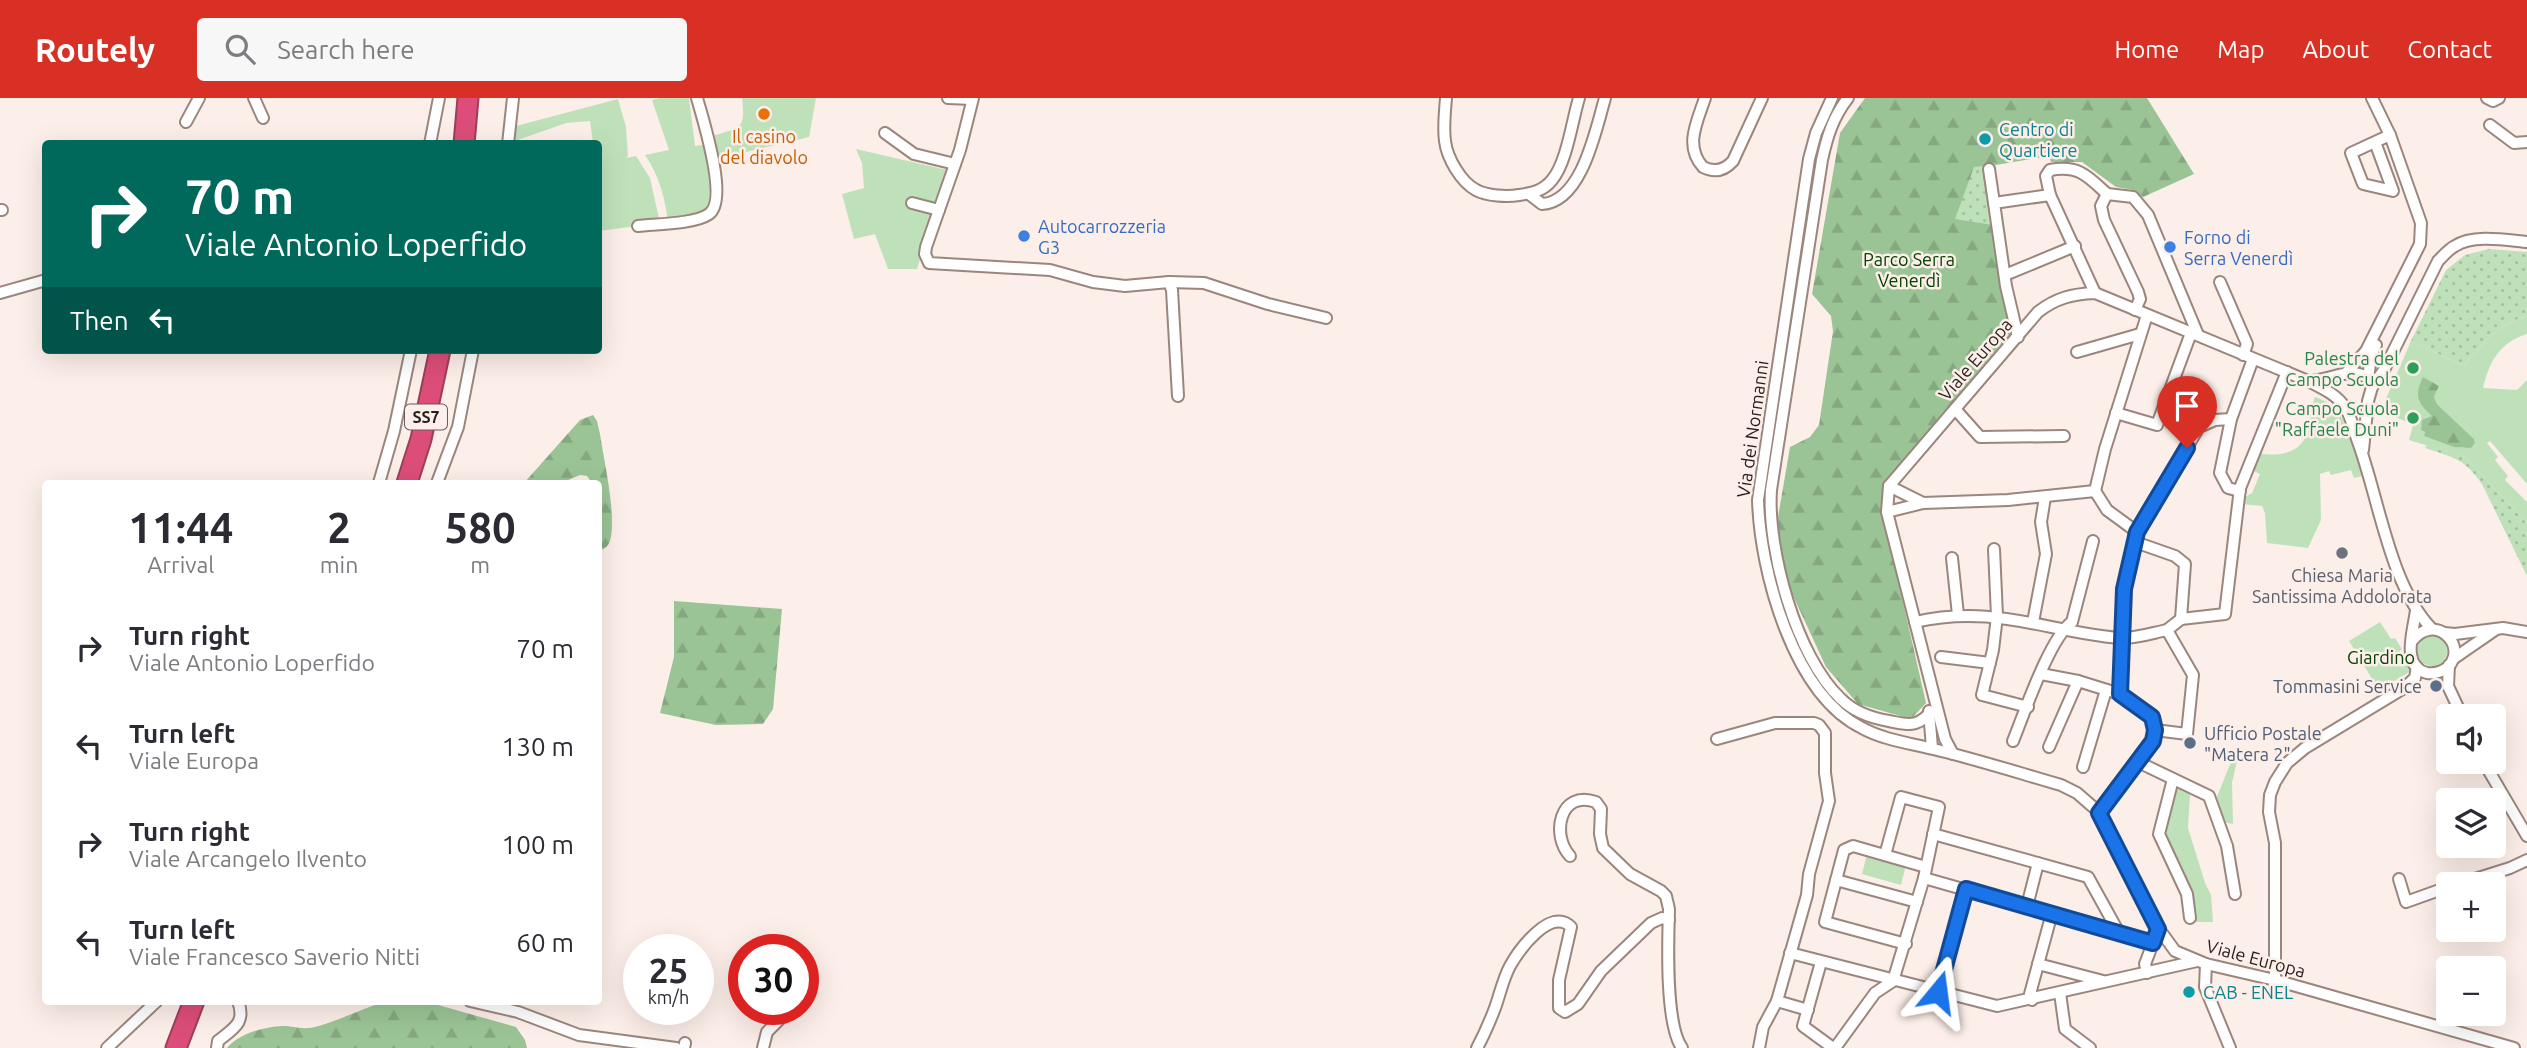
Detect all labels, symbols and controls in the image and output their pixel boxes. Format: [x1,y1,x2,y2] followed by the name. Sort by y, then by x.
[197,18,687,81] search box
[221,30,259,68] icon: search
[35,31,155,68] text: Routely
[277,35,415,64] text: Search here
[2114,36,2179,63] text: Home
[2217,36,2264,63] text: Map
[2302,36,2369,63] text: About
[2407,36,2492,63] text: Contact
[756,106,772,122] marker: Il casino del diavolo
[1999,119,2077,161] place label: Centro di Quartiere
[720,126,808,167] place label: Il casino del diavolo
[1977,131,1993,147] marker: Centro di Quartiere
[70,168,161,259] icon: right
[185,168,294,223] text: 70 m
[1038,216,1166,257] place label: Autocarrozzeria G3
[185,226,527,262] text: Viale Antonio Loperfido
[2184,227,2293,268] place label: Forno di Serra Venerdì
[1016,228,1032,244] marker: Autocarrozzeria G3
[2162,239,2178,255] marker: Forno di Serra Venerdì
[1863,249,1955,290] park label: Parco Serra Venerdì
[143,301,181,339] icon: left
[70,306,129,335] text: Then
[1934,314,2016,404] street label: Viale Europa
[2285,348,2399,389] place label: Palestra del Campo Scuola
[1732,359,1772,499] street label: Via dei Normanni
[2405,360,2421,376] marker: Palestra del Campo Scuola
[2157,376,2217,448] pin
[2168,387,2206,425] icon: arrive
[2275,398,2399,439] place label: Campo Scuola "Raffaele Duni"
[405,404,447,430] road number: SS7
[2405,410,2421,426] marker: Campo Scuola "Raffaele Duni"
[128,504,233,551] text: 11:44
[327,504,351,551] text: 2
[445,504,516,551] text: 580
[2334,545,2350,561] marker: Chiesa Maria Santissima Addolorata
[147,552,214,577] text: Arrival
[320,552,358,577] text: min
[470,552,490,577] text: m
[2252,565,2432,606] place label: Chiesa Maria Santissima Addolorata
[129,621,250,650] text: Turn right
[70,629,108,667] icon: right
[516,634,574,663] text: 70 m
[2347,647,2415,667] park label: Giardino
[129,650,375,675] text: Viale Antonio Loperfido
[2273,676,2422,696] place label: Tommasini Service
[2428,678,2444,694] marker: Tommasini Service
[2436,704,2506,1026] map controls
[2436,704,2506,774] button: sound
[129,719,235,748] text: Turn left
[2204,723,2322,764] place label: Ufficio Postale "Matera 2"
[70,727,108,765] icon: left
[502,732,574,761] text: 130 m
[2182,735,2198,751] marker: Ufficio Postale "Matera 2"
[129,748,259,773] text: Viale Europa
[2436,788,2506,858] button: layers
[129,817,250,846] text: Turn right
[70,825,108,863] icon: right
[502,830,574,859] text: 100 m
[129,846,367,871] text: Viale Arcangelo Ilvento
[2436,872,2506,942] button: +
[129,915,235,944] text: Turn left
[70,923,108,961] icon: left
[516,928,574,957] text: 60 m
[728,934,819,1025] speed limit sign: 30
[2204,935,2308,981] street label: Viale Europa
[129,944,420,969] text: Viale Francesco Saverio Nitti
[649,950,688,990] text: 25
[1901,955,1975,1029] position arrow
[2436,956,2506,1026] button: −
[2203,982,2293,1002] place label: CAB - ENEL
[2181,984,2197,1000] marker: CAB - ENEL
[648,987,689,1007] text: km/h

